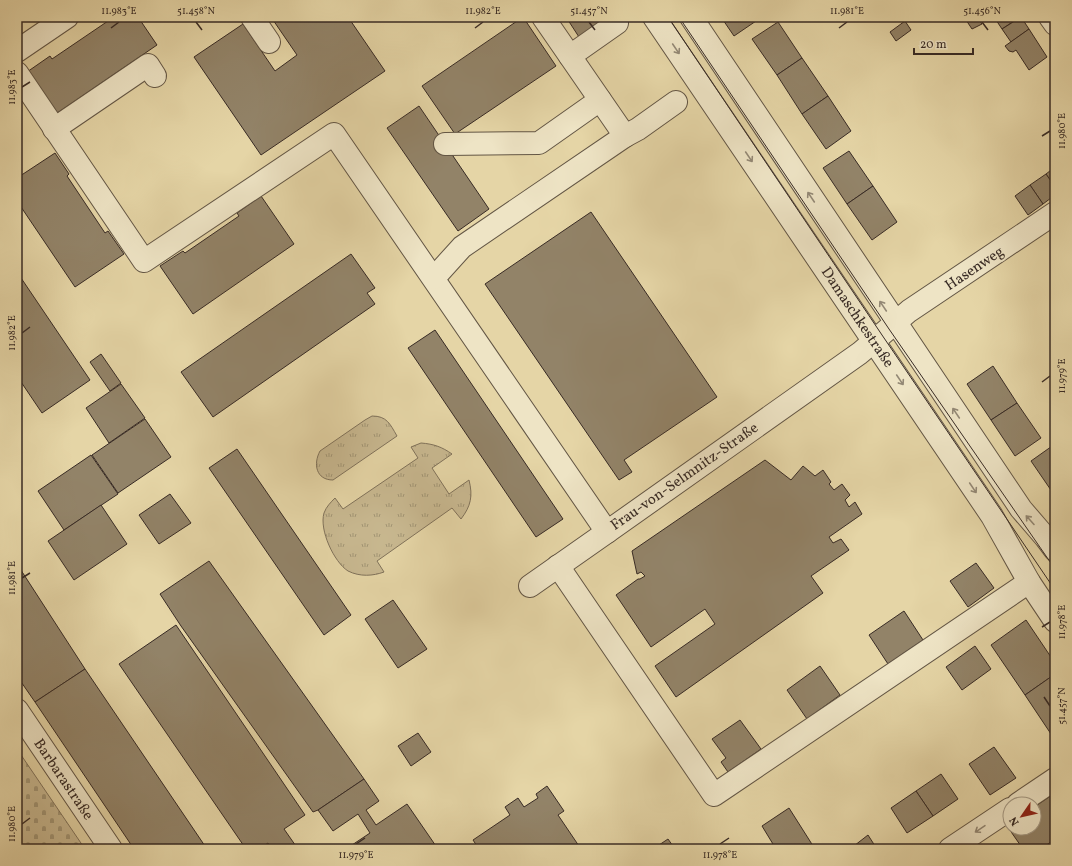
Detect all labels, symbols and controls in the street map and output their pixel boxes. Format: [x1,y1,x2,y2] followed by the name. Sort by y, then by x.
[101,4,137,18] text: 11.983°E
[177,4,215,18] text: 51.458°N
[465,4,501,18] text: 11.982°E
[570,4,608,18] text: 51.457°N
[830,4,864,18] text: 11.981°E
[963,4,1001,18] text: 51.456°N
[914,30,973,56] scale bar
[920,37,947,53] text: 20 m
[672,43,680,54] one-way arrow
[5,69,19,105] text: 11.983°E
[1055,113,1069,149] text: 11.980°E
[745,151,753,162] one-way arrow
[807,191,815,203] one-way arrow
[941,242,1009,297] street label: Hasenweg
[815,263,898,372] street label: Damaschkestraße
[879,300,888,311] one-way arrow
[5,315,19,351] text: 11.982°E
[1055,359,1069,393] text: 11.979°E
[896,375,904,386] one-way arrow
[952,408,960,419] one-way arrow
[607,418,763,536] street label: Frau-von-Selmnitz-Straße
[969,482,977,493] one-way arrow
[1026,515,1035,525] one-way arrow
[5,561,19,595] text: 11.981°E
[1055,605,1069,639] text: 11.978°E
[1055,687,1069,725] text: 51.457°N
[28,735,98,825] street label: Barbarastraße
[1002,796,1042,836] north arrow
[5,806,19,842] text: 11.980°E
[1006,813,1023,828] text: N
[975,825,986,833] one-way arrow
[339,848,373,862] text: 11.979°E
[703,848,737,862] text: 11.978°E

